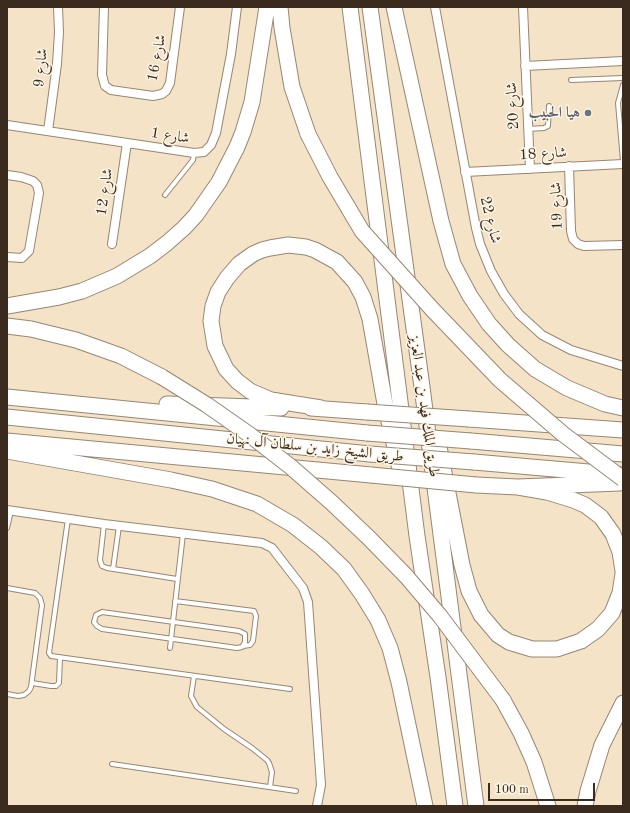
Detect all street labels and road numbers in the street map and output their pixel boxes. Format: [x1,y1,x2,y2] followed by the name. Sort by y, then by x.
[144,33,170,83] street label: شارع 16
[30,48,52,88] street label: شارع 9
[503,82,523,130] street label: شارع 20
[149,124,191,148] street label: شارع 1
[519,144,567,164] street label: شارع 18
[93,167,117,217] street label: شارع 12
[547,182,567,230] street label: شارع 19
[476,195,504,245] street label: شارع 22
[405,334,443,478] street label: طريق الملك فهد بن عبد العزيز
[225,430,405,466] street label: طريق الشيخ زايد بن سلطان آل نهيان

